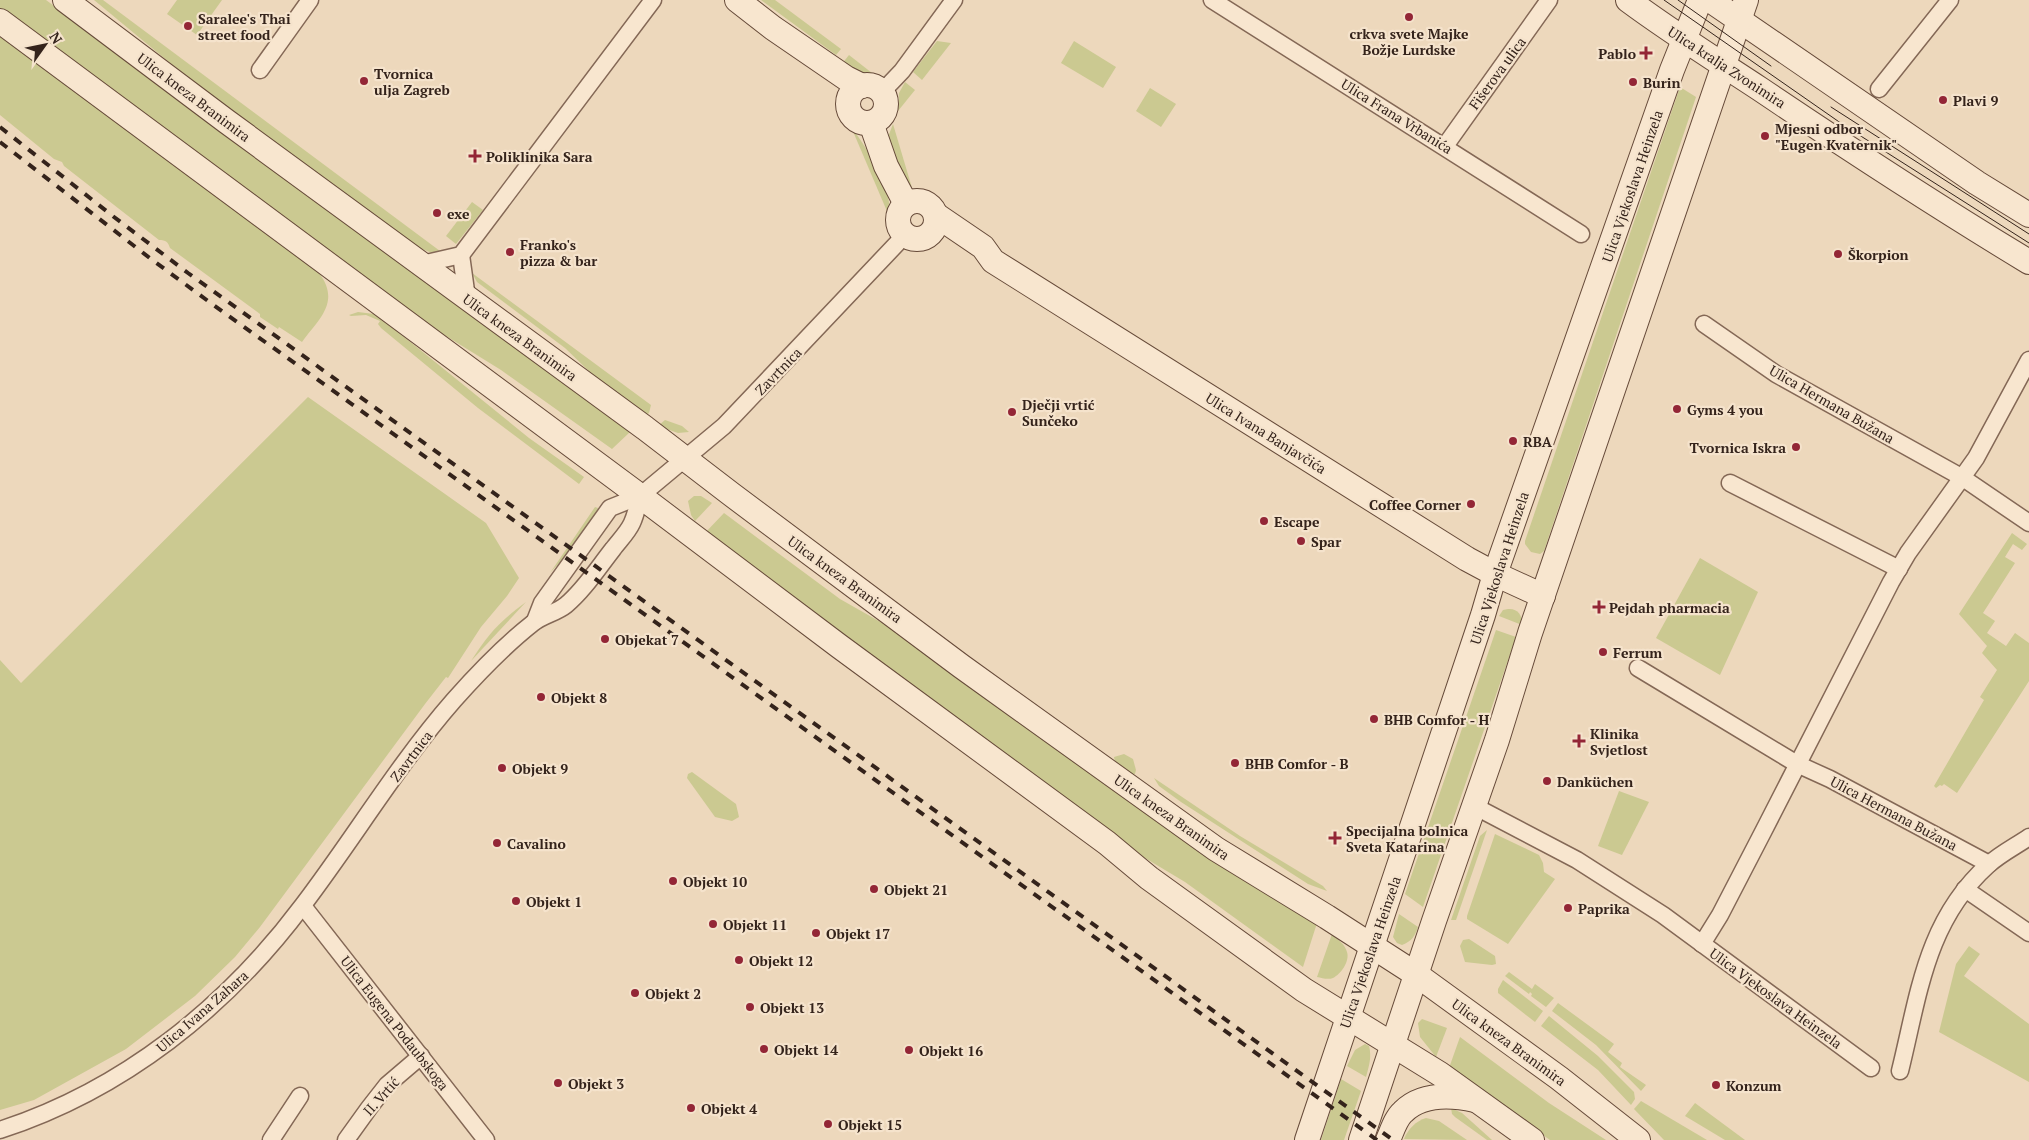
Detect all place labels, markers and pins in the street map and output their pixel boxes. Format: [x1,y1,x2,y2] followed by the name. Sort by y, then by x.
[198,9,291,44] place label: Saralee's Thai street food
[1403,11,1415,23] marker: crkva svete Majke Božje Lurdske
[182,20,194,32] marker: Saralee's Thai street food
[1350,24,1469,59] place label: crkva svete Majke Božje Lurdske
[1598,44,1636,63] place label: Pablo
[1640,47,1652,59] marker: Pablo
[374,64,450,99] place label: Tvornica ulja Zagreb
[1643,73,1681,92] place label: Burin
[358,75,370,87] marker: Tvornica ulja Zagreb
[1627,76,1639,88] marker: Burin
[1953,91,1998,110] place label: Plavi 9
[1937,94,1949,106] marker: Plavi 9
[1775,119,1897,154] place label: Mjesni odbor "Eugen Kvaternik"
[1759,130,1771,142] marker: Mjesni odbor "Eugen Kvaternik"
[486,147,593,166] place label: Poliklinika Sara
[468,149,482,163] marker: Poliklinika Sara
[447,204,470,223] place label: exe
[431,207,443,219] marker: exe
[520,235,597,270] place label: Franko's pizza & bar
[1848,245,1909,264] place label: Škorpion
[504,246,516,258] marker: Franko's pizza & bar
[1832,248,1844,260] marker: Škorpion
[1022,395,1095,430] place label: Dječji vrtić Sunčeko
[1687,400,1764,419] place label: Gyms 4 you
[1671,403,1683,415] marker: Gyms 4 you
[1006,406,1018,418] marker: Dječji vrtić Sunčeko
[1523,432,1553,451] place label: RBA
[1507,435,1519,447] marker: RBA
[1689,438,1786,457] place label: Tvornica Iskra
[1790,441,1802,453] marker: Tvornica Iskra
[1369,495,1461,514] place label: Coffee Corner
[1465,498,1477,510] marker: Coffee Corner
[1274,512,1320,531] place label: Escape
[1258,515,1270,527] marker: Escape
[1311,532,1341,551] place label: Spar
[1295,535,1307,547] marker: Spar
[1609,598,1730,617] place label: Pejdah pharmacia
[1593,601,1605,613] marker: Pejdah pharmacia
[615,630,679,649] place label: Objekat 7
[599,633,611,645] marker: Objekat 7
[1613,643,1662,662] place label: Ferrum
[1597,646,1609,658] marker: Ferrum
[551,688,607,707] place label: Objekt 8
[535,691,547,703] marker: Objekt 8
[1384,710,1490,729] place label: BHB Comfor - H
[1368,713,1380,725] marker: BHB Comfor - H
[1590,724,1648,759] place label: Klinika Svjetlost
[1572,734,1586,748] marker: Klinika Svjetlost
[1245,754,1349,773] place label: BHB Comfor - B
[1229,757,1241,769] marker: BHB Comfor - B
[512,759,568,778] place label: Objekt 9
[496,762,508,774] marker: Objekt 9
[1557,772,1633,791] place label: Danküchen
[1541,775,1553,787] marker: Danküchen
[1346,821,1468,856] place label: Specijalna bolnica Sveta Katarina
[1328,831,1342,845] marker: Specijalna bolnica Sveta Katarina
[507,834,566,853] place label: Cavalino
[491,837,503,849] marker: Cavalino
[683,872,747,891] place label: Objekt 10
[667,875,679,887] marker: Objekt 10
[884,880,948,899] place label: Objekt 21
[868,883,880,895] marker: Objekt 21
[526,892,582,911] place label: Objekt 1
[510,895,522,907] marker: Objekt 1
[1578,899,1630,918] place label: Paprika
[1562,902,1574,914] marker: Paprika
[723,915,787,934] place label: Objekt 11
[707,918,719,930] marker: Objekt 11
[826,924,890,943] place label: Objekt 17
[810,927,822,939] marker: Objekt 17
[749,951,813,970] place label: Objekt 12
[733,954,745,966] marker: Objekt 12
[645,984,701,1003] place label: Objekt 2
[629,987,641,999] marker: Objekt 2
[760,998,824,1017] place label: Objekt 13
[744,1001,756,1013] marker: Objekt 13
[774,1040,838,1059] place label: Objekt 14
[919,1041,983,1060] place label: Objekt 16
[758,1043,770,1055] marker: Objekt 14
[903,1044,915,1056] marker: Objekt 16
[568,1074,624,1093] place label: Objekt 3
[1726,1076,1782,1095] place label: Konzum
[552,1077,564,1089] marker: Objekt 3
[1710,1079,1722,1091] marker: Konzum
[701,1099,757,1118] place label: Objekt 4
[685,1102,697,1114] marker: Objekt 4
[838,1115,902,1134] place label: Objekt 15
[822,1118,834,1130] marker: Objekt 15

